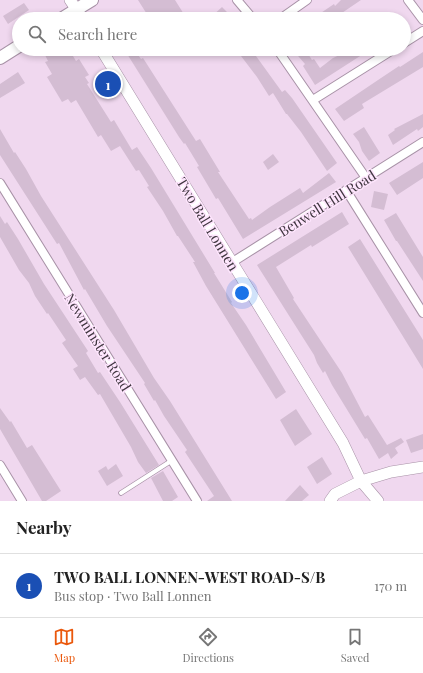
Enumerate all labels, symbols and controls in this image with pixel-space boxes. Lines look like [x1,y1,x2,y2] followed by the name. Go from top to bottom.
[12,12,411,56] search box
[26,23,48,45] icon: search
[58,24,137,44] text: Search here
[95,69,121,99] pin: 1
[275,165,379,241] street label: Benwell Hill Road
[173,174,244,275] street label: Two Ball Lonnen
[232,283,252,303] your location
[60,290,136,394] street label: Newminster Road
[16,516,71,538] text: Nearby
[54,567,325,587] text: TWO BALL LONNEN-WEST ROAD-S/B
[27,577,31,594] text: 1
[374,577,407,594] text: 170 m
[54,587,212,604] text: Bus stop · Two Ball Lonnen
[53,626,75,665] tab: Map
[182,626,234,665] tab: Directions
[341,626,369,665] tab: Saved

